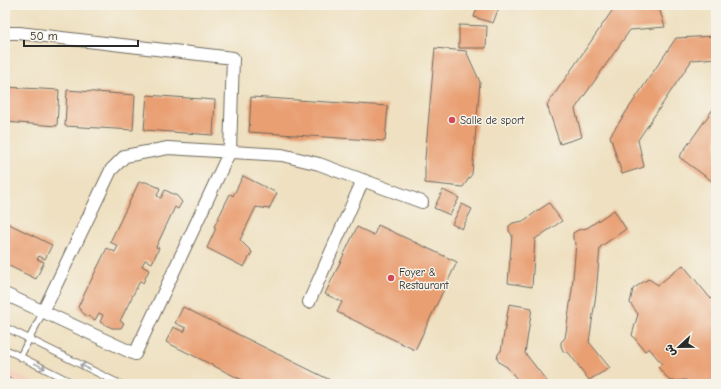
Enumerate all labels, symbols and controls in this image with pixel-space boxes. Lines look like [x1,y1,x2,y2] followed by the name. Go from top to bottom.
[24,22,138,48] scale bar
[30,29,58,43] text: 50 m
[460,114,525,127] place label: Salle de sport
[447,115,457,125] marker: Salle de sport
[399,266,450,292] place label: Foyer & Restaurant
[386,273,396,283] marker: Foyer & Restaurant
[659,327,699,367] north arrow
[662,343,678,359] text: ش
[34,363,46,370] one-way arrow
[79,363,91,370] one-way arrow

